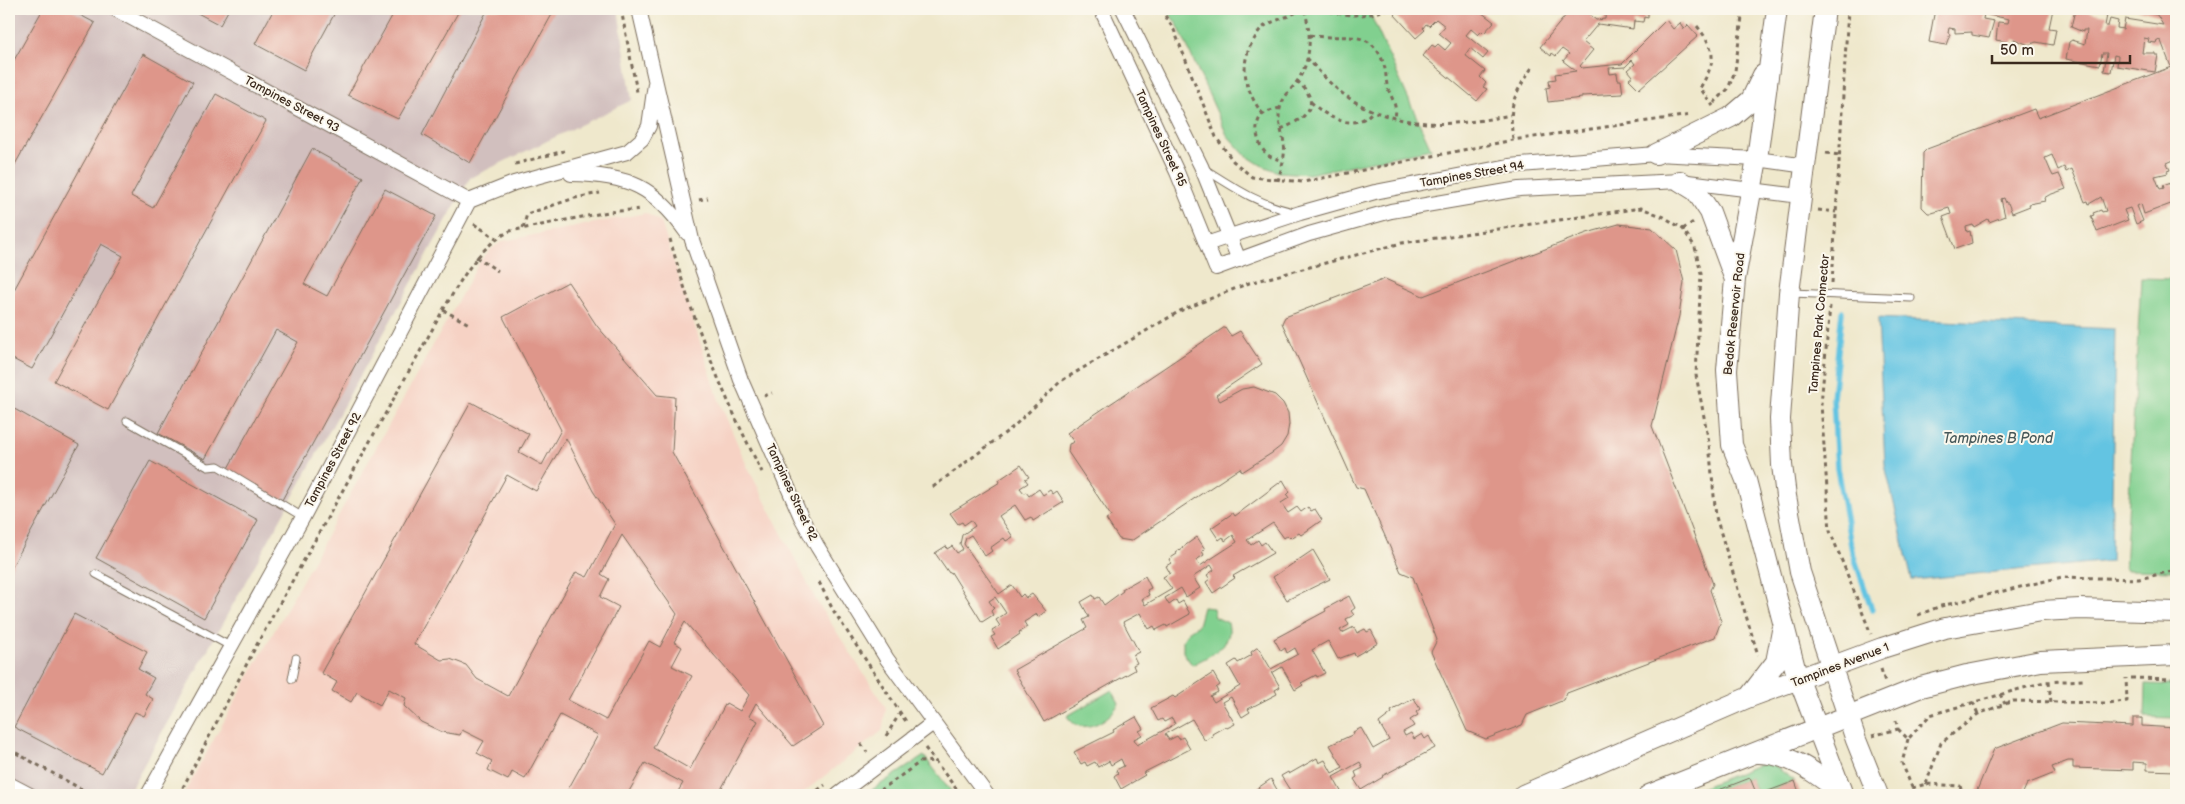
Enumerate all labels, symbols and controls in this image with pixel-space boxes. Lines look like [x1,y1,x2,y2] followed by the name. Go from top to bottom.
[1992,32,2130,64] scale bar
[2000,41,2034,60] text: 50 m
[242,73,342,136] street label: Tampines Street 93
[1132,87,1190,189] street label: Tampines Street 95
[1419,158,1526,191] street label: Tampines Street 94
[1721,252,1748,376] street label: Bedok Reservoir Road
[1806,253,1833,394] street label: Tampines Park Connector
[302,410,365,510] street label: Tampines Street 92
[1943,430,2054,447] water label: Tampines B Pond
[762,441,821,543] street label: Tampines Street 92
[1789,640,1891,691] street label: Tampines Avenue 1

